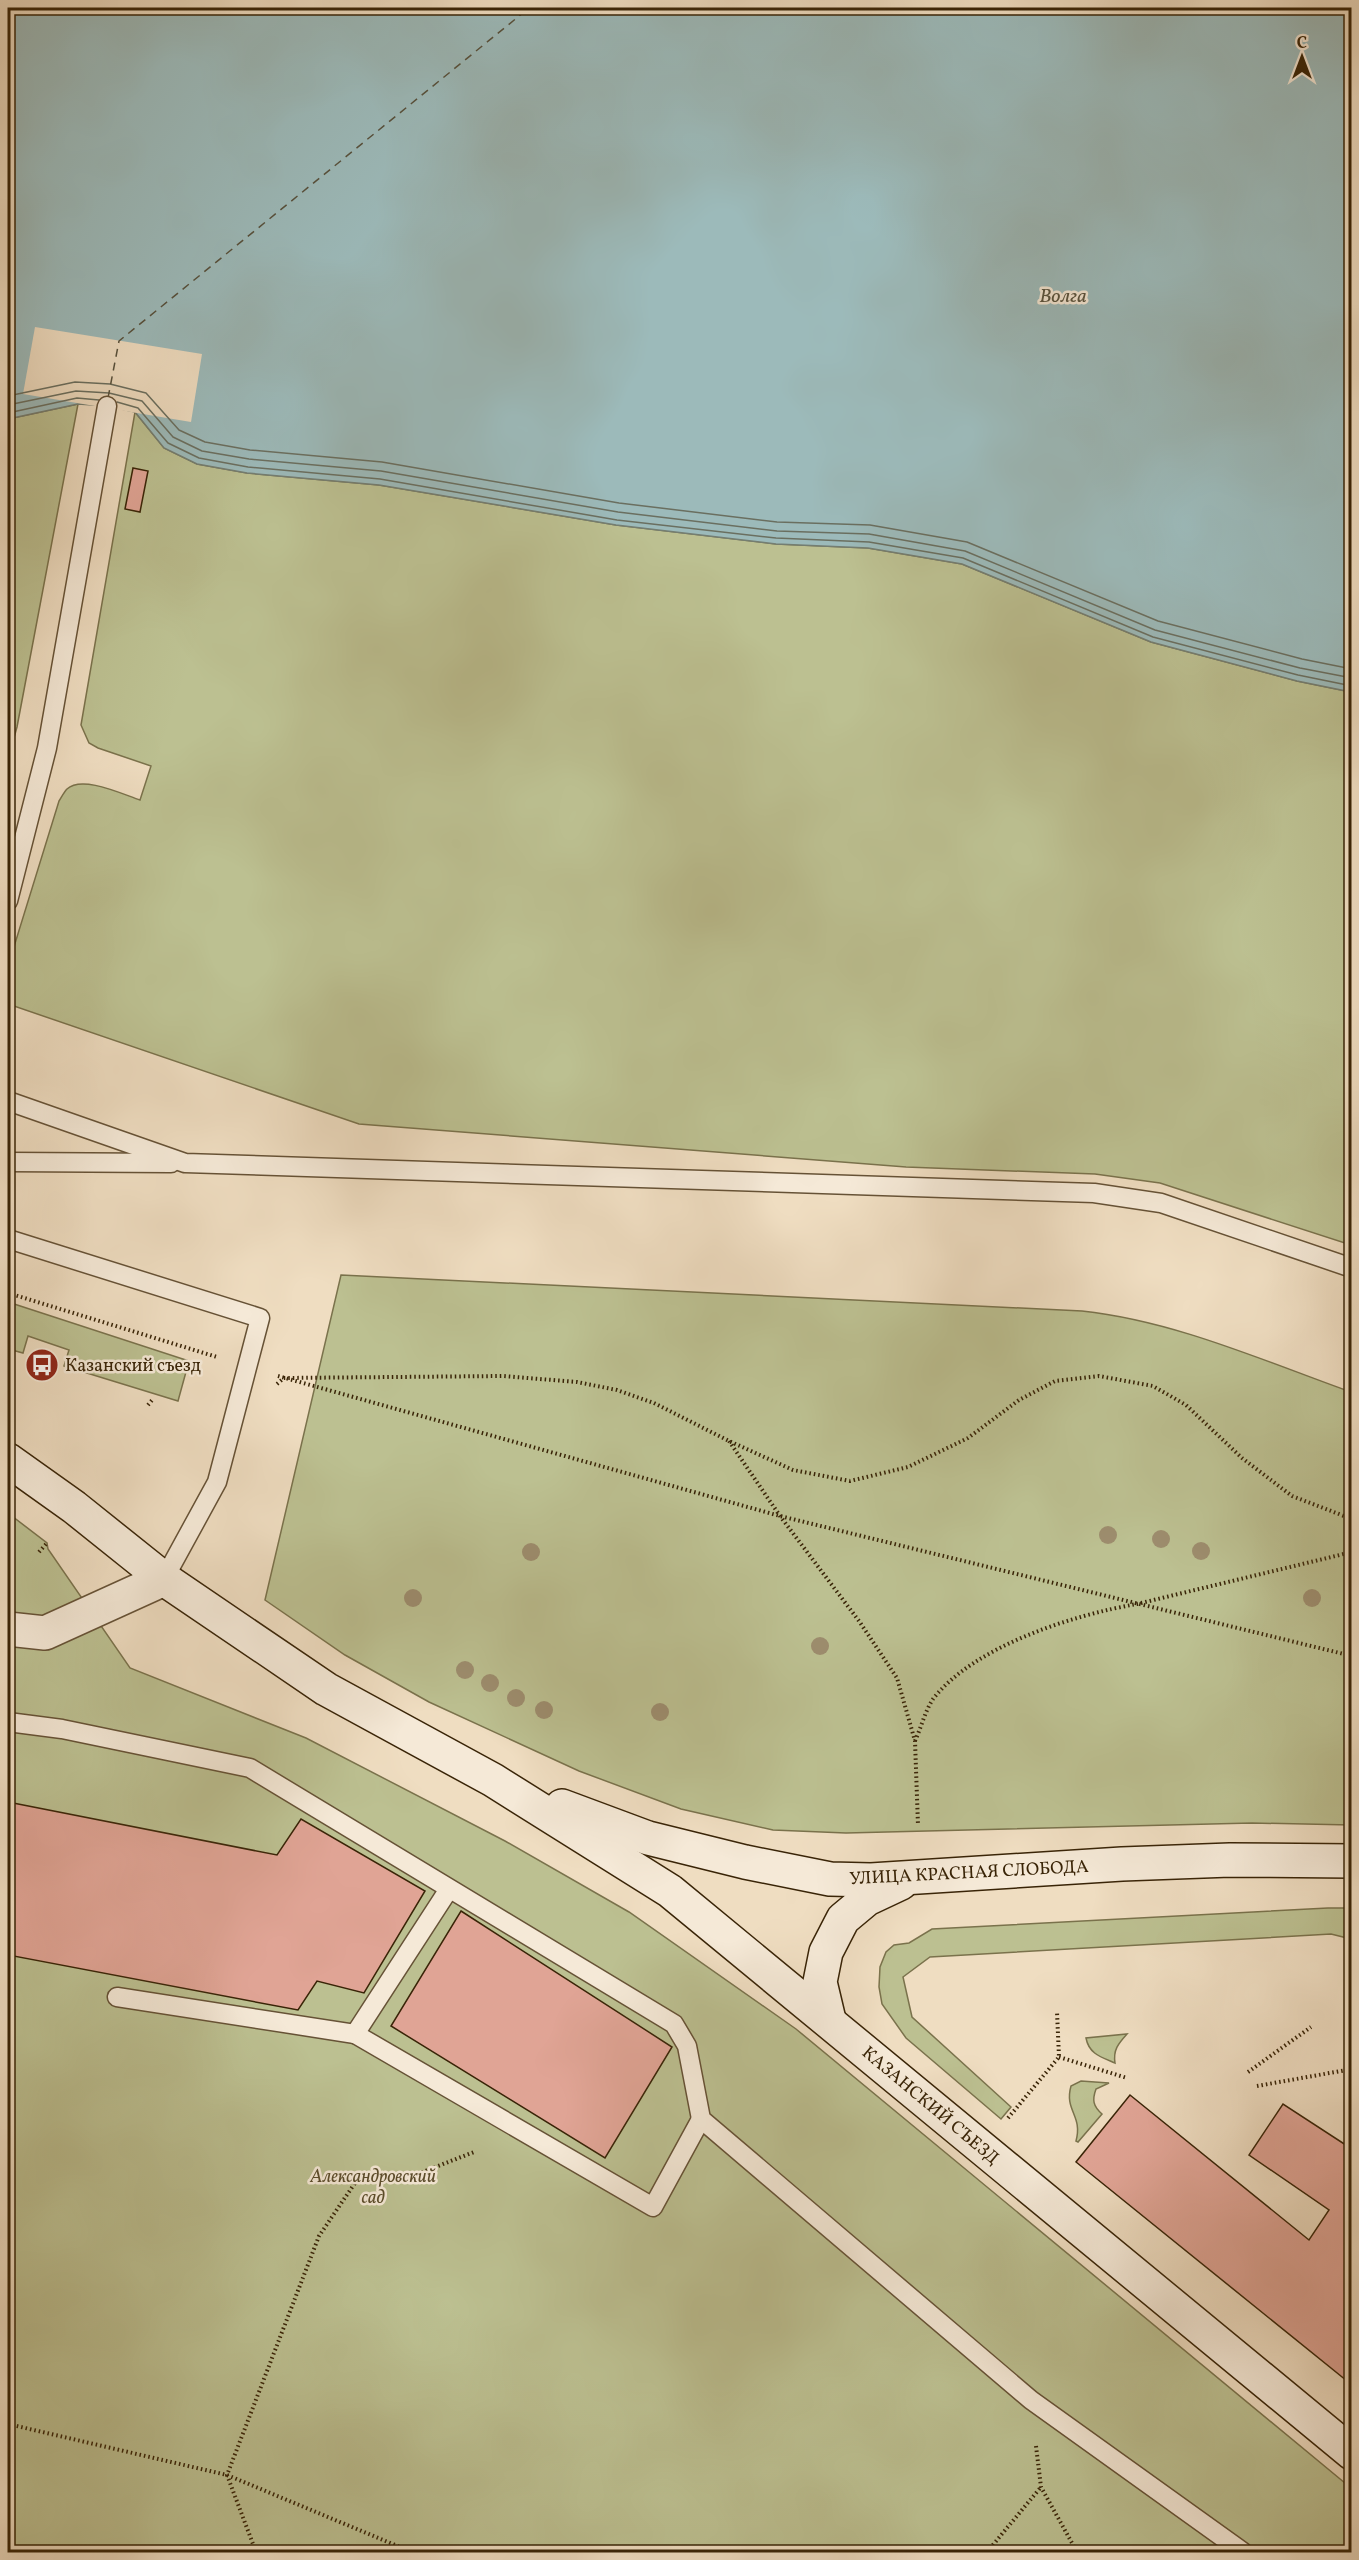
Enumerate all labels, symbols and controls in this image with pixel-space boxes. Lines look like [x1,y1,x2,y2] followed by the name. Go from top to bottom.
[1272,27,1332,87] north arrow
[1297,33,1307,55] text: С
[1039,283,1087,311] water label: Волга
[24,1347,60,1383] bus stop icon: Казанский съезд
[65,1354,201,1379] place label: Казанский съезд
[849,1855,1090,1892] street label: УЛИЦА КРАСНАЯ СЛОБОДА
[856,2041,1004,2171] street label: КАЗАНСКИЙ СЪЕЗД
[309,2165,436,2211] park label: Александровский сад

